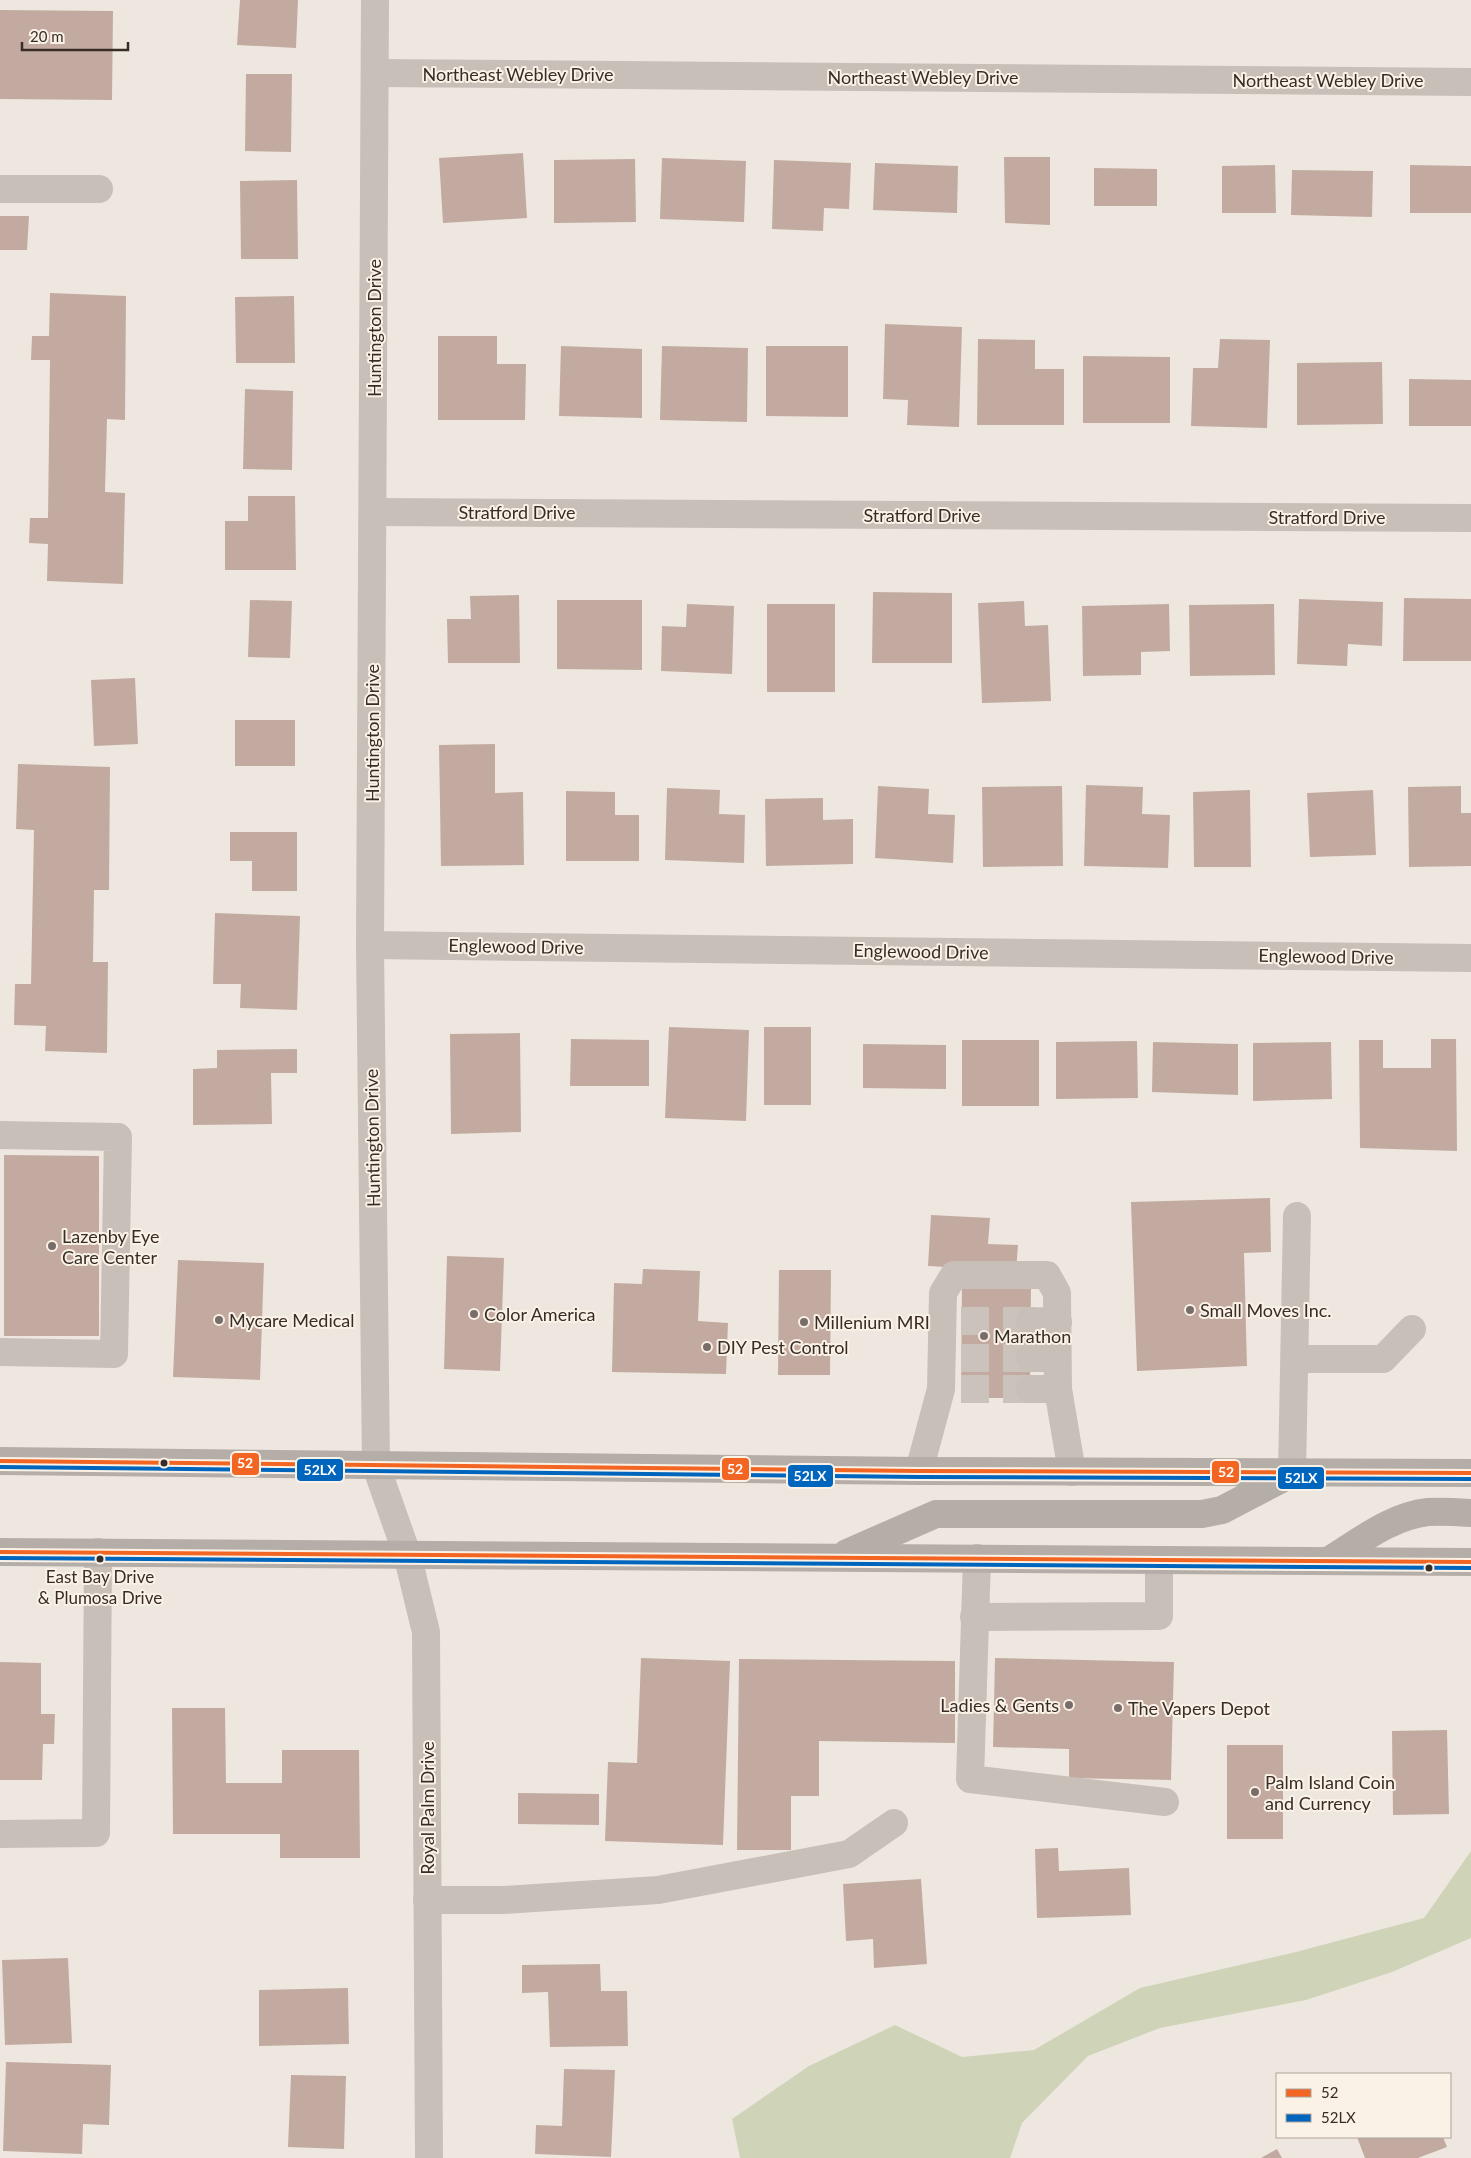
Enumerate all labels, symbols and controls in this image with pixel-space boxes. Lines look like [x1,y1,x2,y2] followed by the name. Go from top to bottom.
[22,20,129,52] scale bar
[30,27,64,45] text: 20 m
[423,63,613,85] street label: Northeast Webley Drive
[828,66,1018,88] street label: Northeast Webley Drive
[1233,69,1423,91] street label: Northeast Webley Drive
[363,259,385,397] street label: Huntington Drive
[458,501,576,523] street label: Stratford Drive
[863,504,981,526] street label: Stratford Drive
[1268,506,1386,528] street label: Stratford Drive
[361,664,383,802] street label: Huntington Drive
[448,934,584,958] street label: Englewood Drive
[853,939,989,963] street label: Englewood Drive
[1258,944,1394,968] street label: Englewood Drive
[360,1069,384,1207] street label: Huntington Drive
[62,1225,160,1268] place label: Lazenby Eye Care Center
[46,1240,58,1252] marker: Lazenby Eye Care Center
[1200,1299,1332,1321] place label: Small Moves Inc.
[484,1303,596,1325] place label: Color America
[1184,1304,1196,1316] marker: Small Moves Inc.
[468,1308,480,1320] marker: Color America
[229,1309,355,1331] place label: Mycare Medical
[814,1311,930,1333] place label: Millenium MRI
[213,1314,225,1326] marker: Mycare Medical
[798,1316,810,1328] marker: Millenium MRI
[994,1325,1071,1347] place label: Marathon
[978,1330,990,1342] marker: Marathon
[717,1336,849,1358] place label: DIY Pest Control
[701,1341,713,1353] marker: DIY Pest Control
[231,1452,260,1476] line badge: 52
[237,1454,253,1471] text: 52
[721,1457,750,1481] line badge: 52
[159,1458,169,1468] unlabelled marker
[296,1458,344,1482] line badge: 52LX
[727,1460,743,1477] text: 52
[1211,1460,1240,1484] line badge: 52
[304,1461,337,1478] text: 52LX
[1218,1463,1234,1480] text: 52
[787,1464,834,1488] line badge: 52LX
[1277,1466,1325,1490] line badge: 52LX
[794,1467,827,1484] text: 52LX
[1285,1469,1318,1486] text: 52LX
[95,1554,105,1564] marker: East Bay Drive & Plumosa Drive
[1424,1563,1434,1573] unlabelled marker
[38,1566,162,1608] place label: East Bay Drive & Plumosa Drive
[940,1694,1059,1716] place label: Ladies & Gents
[1128,1697,1270,1719] place label: The Vapers Depot
[1063,1699,1075,1711] marker: Ladies & Gents
[1112,1702,1124,1714] marker: The Vapers Depot
[416,1741,438,1875] street label: Royal Palm Drive
[1265,1771,1395,1814] place label: Palm Island Coin and Currency
[1249,1786,1261,1798] marker: Palm Island Coin and Currency
[1276,2073,1451,2138] legend
[1321,2083,1338,2101] text: 52
[1321,2108,1356,2126] text: 52LX

